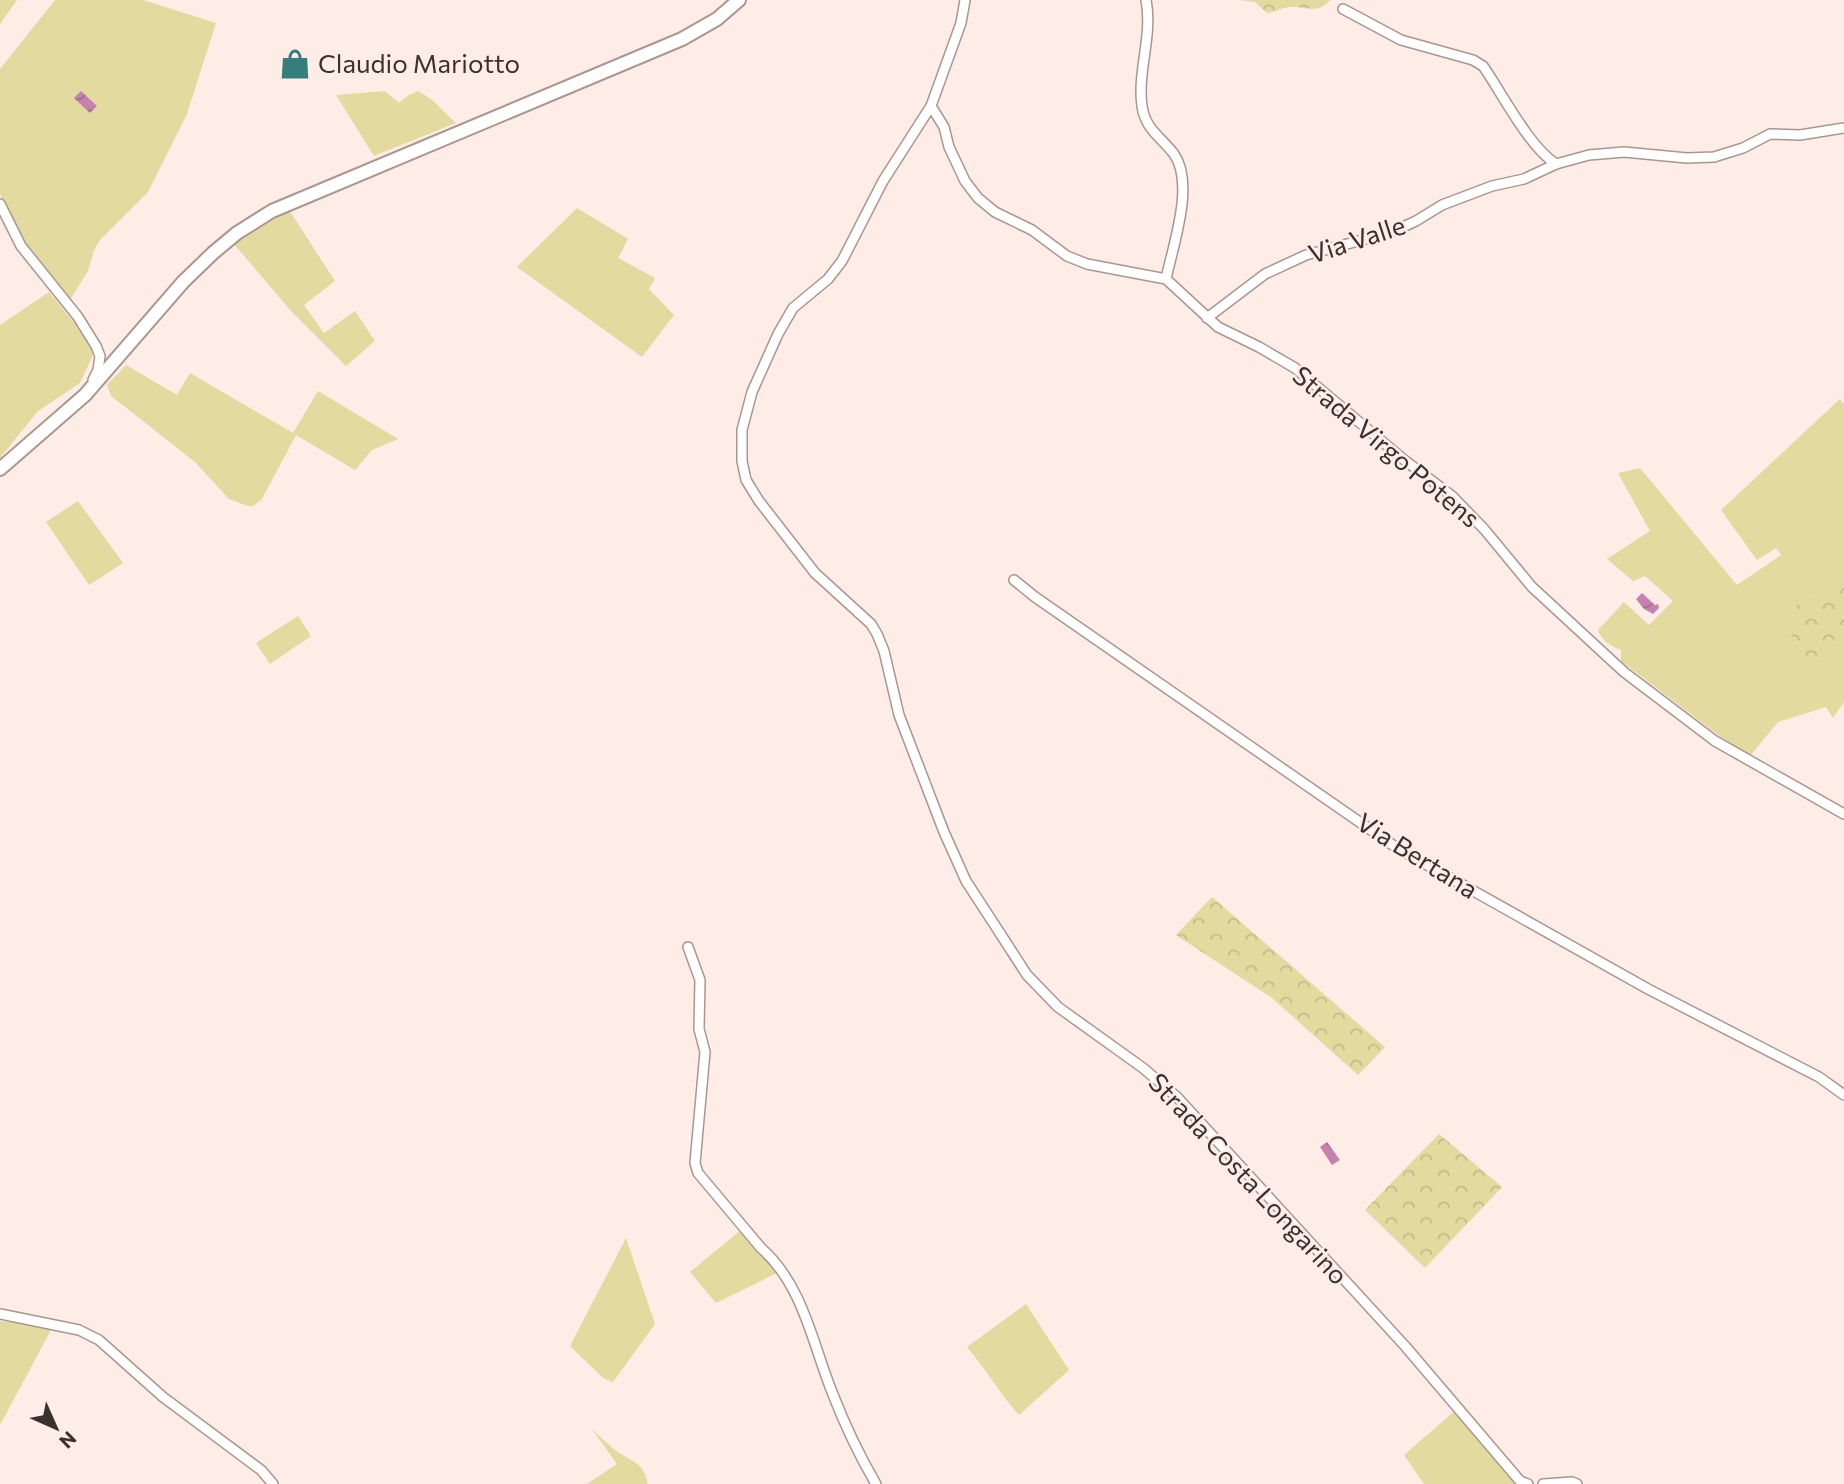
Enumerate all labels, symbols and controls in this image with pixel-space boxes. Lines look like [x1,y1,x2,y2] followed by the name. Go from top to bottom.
[278,47,312,81] shop icon: Claudio Mariotto
[318,47,520,78] place label: Claudio Mariotto
[1304,208,1409,269] street label: Via Valle
[1287,359,1487,533] street label: Strada Virgo Potens
[1352,805,1484,904] street label: Via Bertana
[1143,1066,1355,1290] street label: Strada Costa Longarino
[21,1393,91,1463] north arrow
[55,1427,82,1454] text: N

